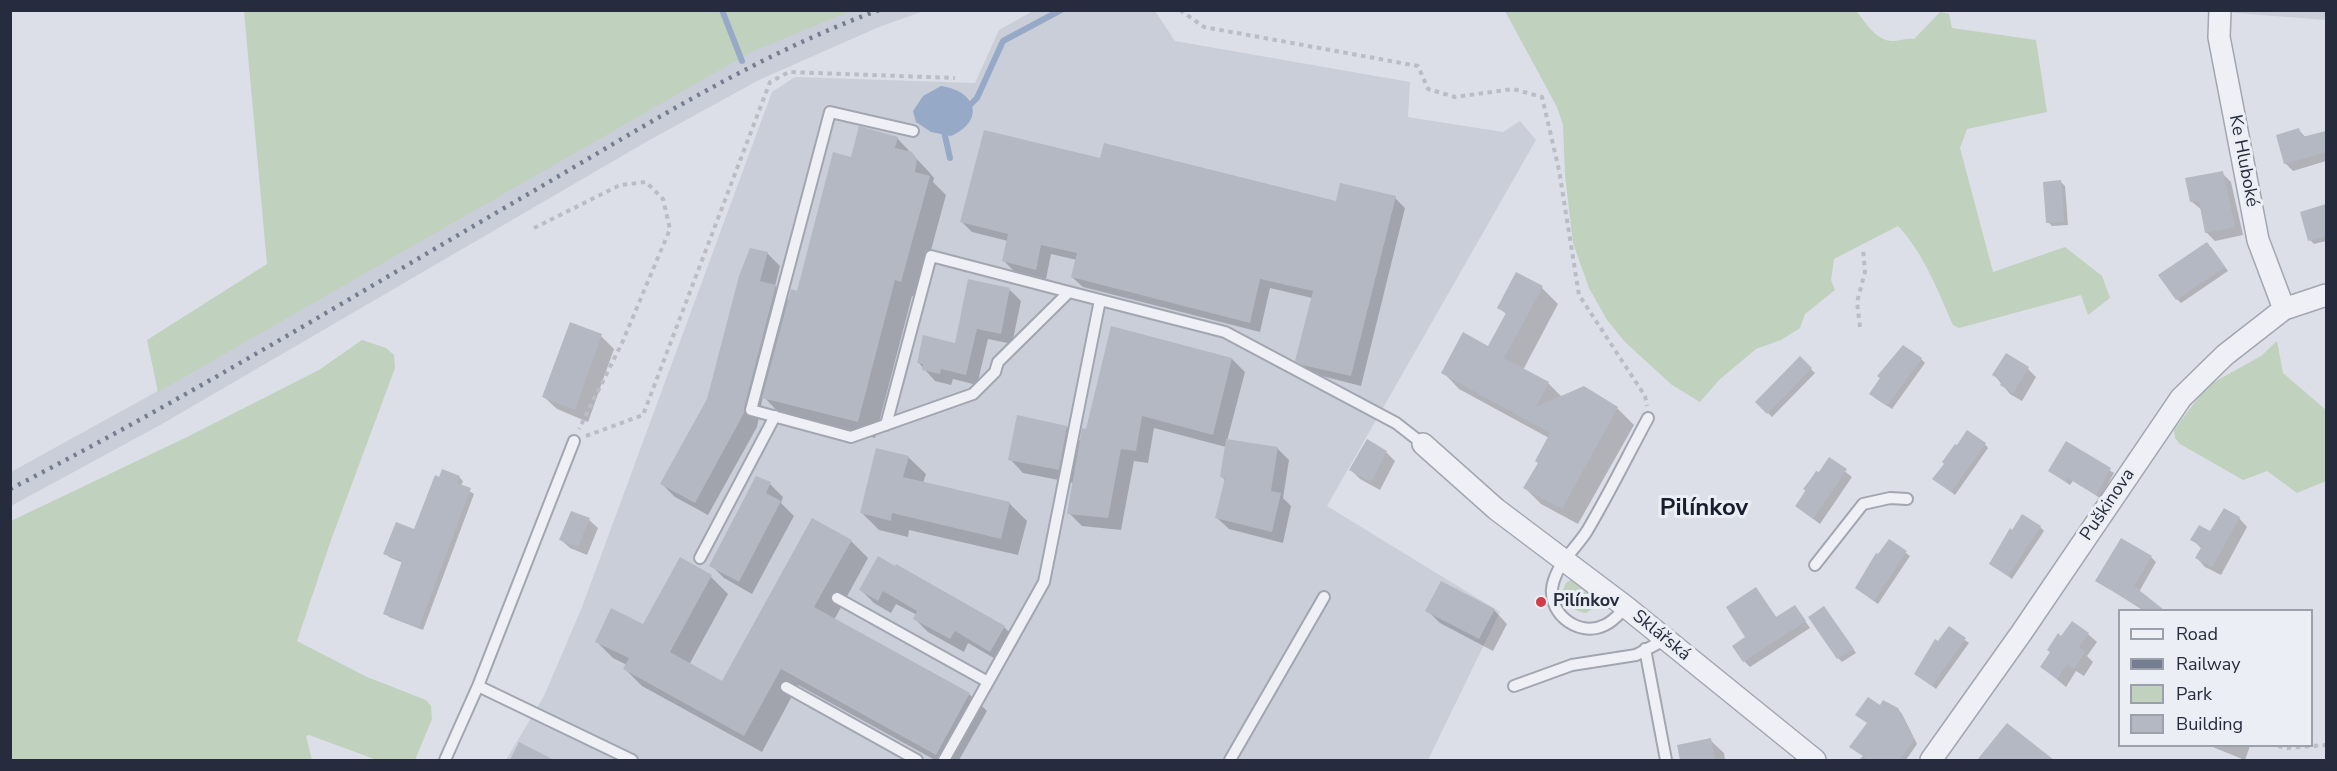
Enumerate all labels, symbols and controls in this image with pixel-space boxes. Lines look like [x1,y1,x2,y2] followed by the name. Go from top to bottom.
[2224,113,2262,209] street label: Ke Hluboké
[2076,465,2140,545] street label: Puškinova
[1660,495,1748,523] district label: Pilínkov
[1553,591,1619,613] place label: Pilínkov
[1534,595,1548,609] marker: Pilínkov
[1628,606,1694,666] street label: Sklářská
[2118,609,2313,747] legend
[2176,622,2218,646] text: Road
[2176,652,2241,676] text: Railway
[2176,682,2212,706] text: Park
[2176,712,2243,736] text: Building

